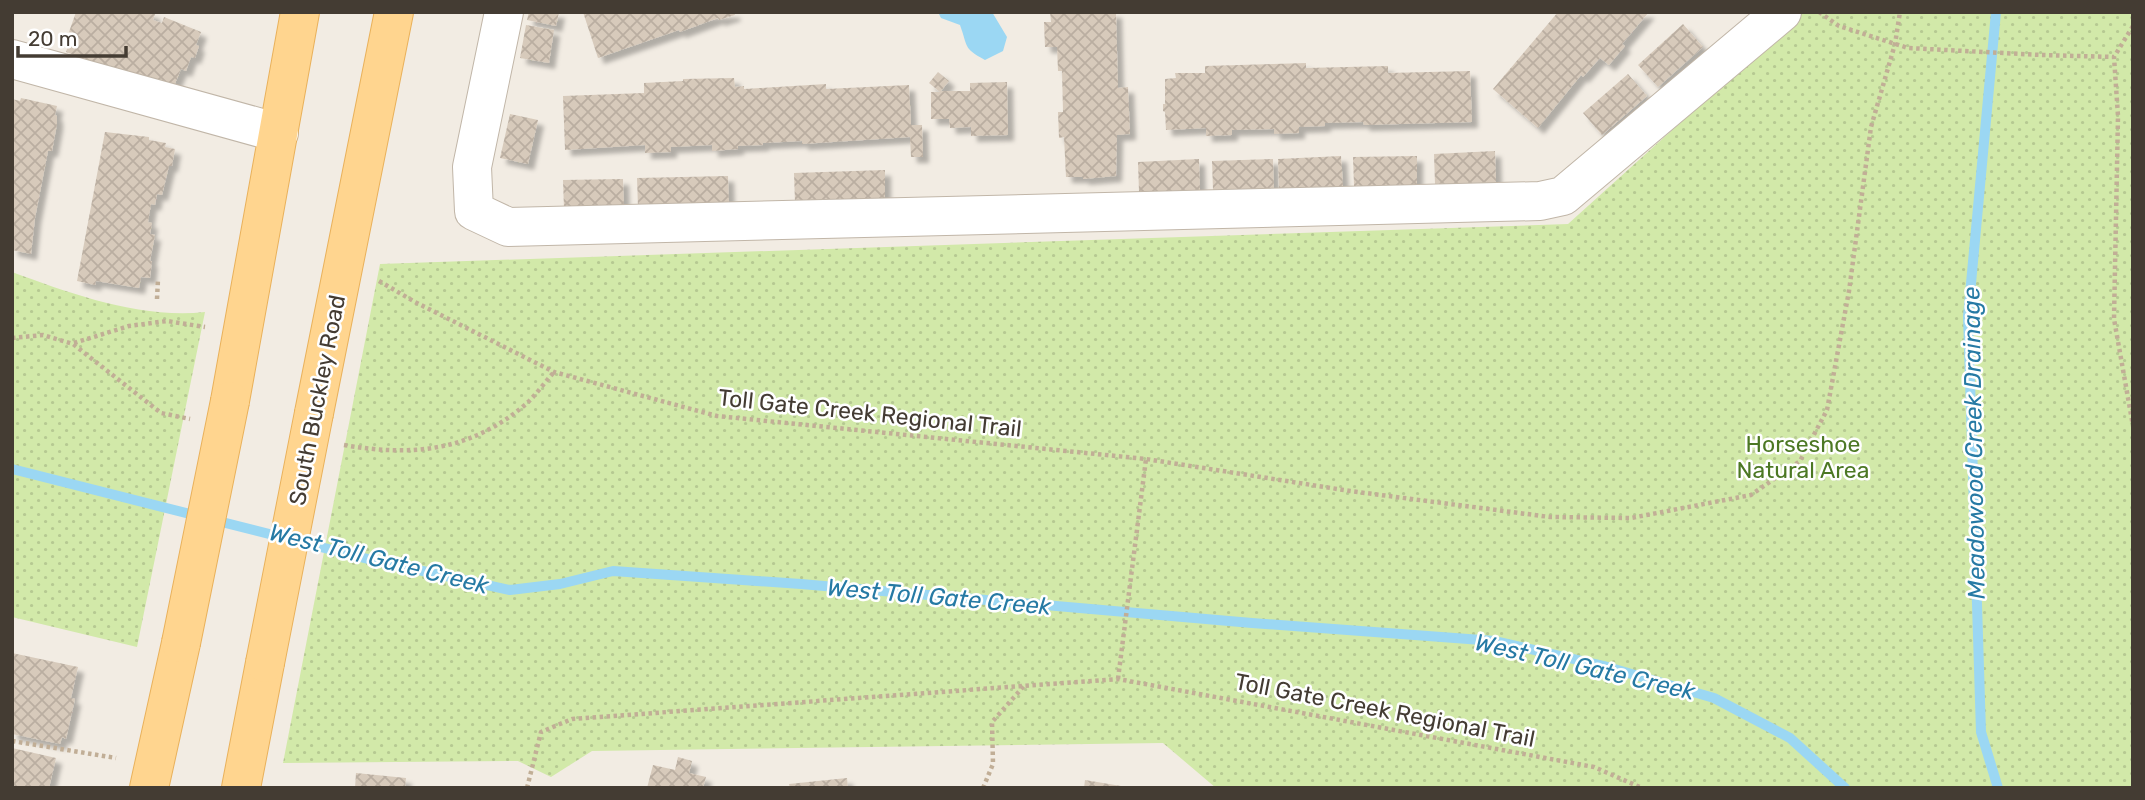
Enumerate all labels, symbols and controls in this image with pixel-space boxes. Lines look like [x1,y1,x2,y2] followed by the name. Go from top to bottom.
[18,14,126,58] scale bar
[28,26,77,51] text: 20 m
[1957,286,1991,600] water label: Meadowood Creek Drainage
[283,292,351,508] street label: South Buckley Road
[717,383,1023,443] street label: Toll Gate Creek Regional Trail
[1737,430,1869,484] park label: Horseshoe Natural Area
[266,518,492,600] water label: West Toll Gate Creek
[826,573,1053,621] water label: West Toll Gate Creek
[1472,628,1698,706] water label: West Toll Gate Creek
[1233,667,1537,753] street label: Toll Gate Creek Regional Trail

